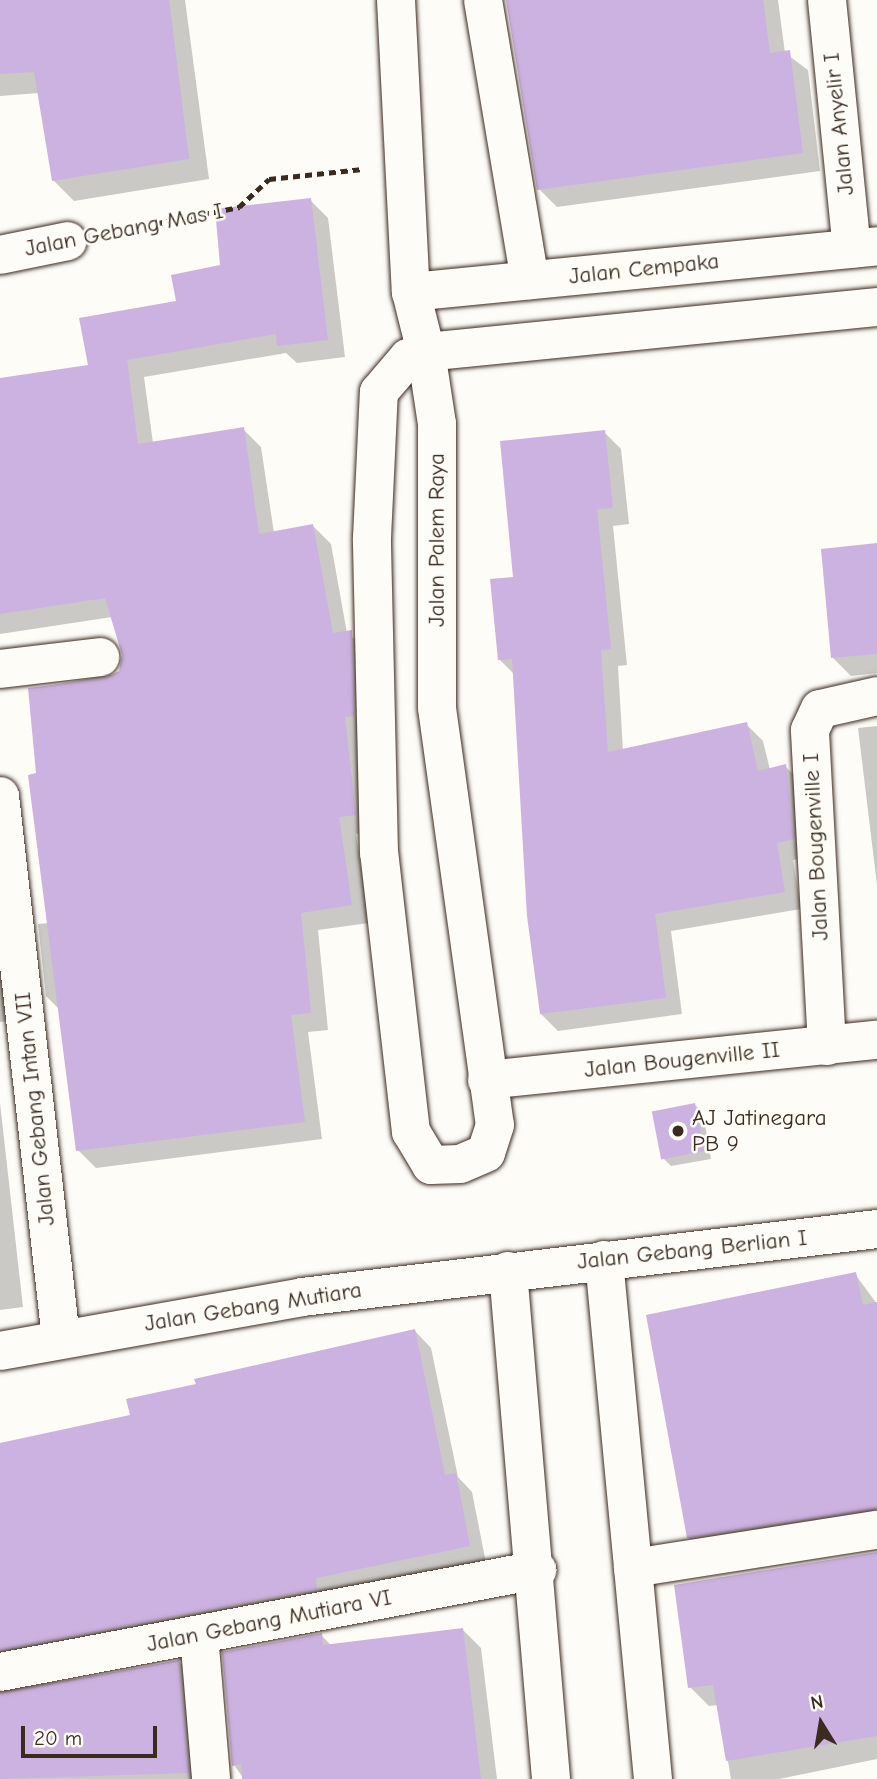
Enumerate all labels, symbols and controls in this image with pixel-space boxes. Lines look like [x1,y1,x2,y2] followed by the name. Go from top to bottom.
[818,51,860,197] street label: Jalan Anyelir I
[22,197,226,263] street label: Jalan Gebang Mas I
[567,247,721,291] street label: Jalan Cempaka
[423,453,451,627] street label: Jalan Palem Raya
[797,753,835,941] street label: Jalan Bougenville I
[9,991,61,1227] street label: Jalan Gebang Intan VII
[583,1036,781,1084] street label: Jalan Bougenville II
[692,1104,827,1158] place label: AJ Jatinegara PB 9
[670,1123,686,1139] marker: AJ Jatinegara PB 9
[576,1224,808,1276] street label: Jalan Gebang Berlian I
[142,1276,364,1338] street label: Jalan Gebang Mutiara
[144,1584,394,1658] street label: Jalan Gebang Mutiara VI
[786,1688,856,1758] north arrow
[809,1690,825,1714] text: N
[24,1712,161,1756] scale bar
[34,1726,82,1750] text: 20 m

